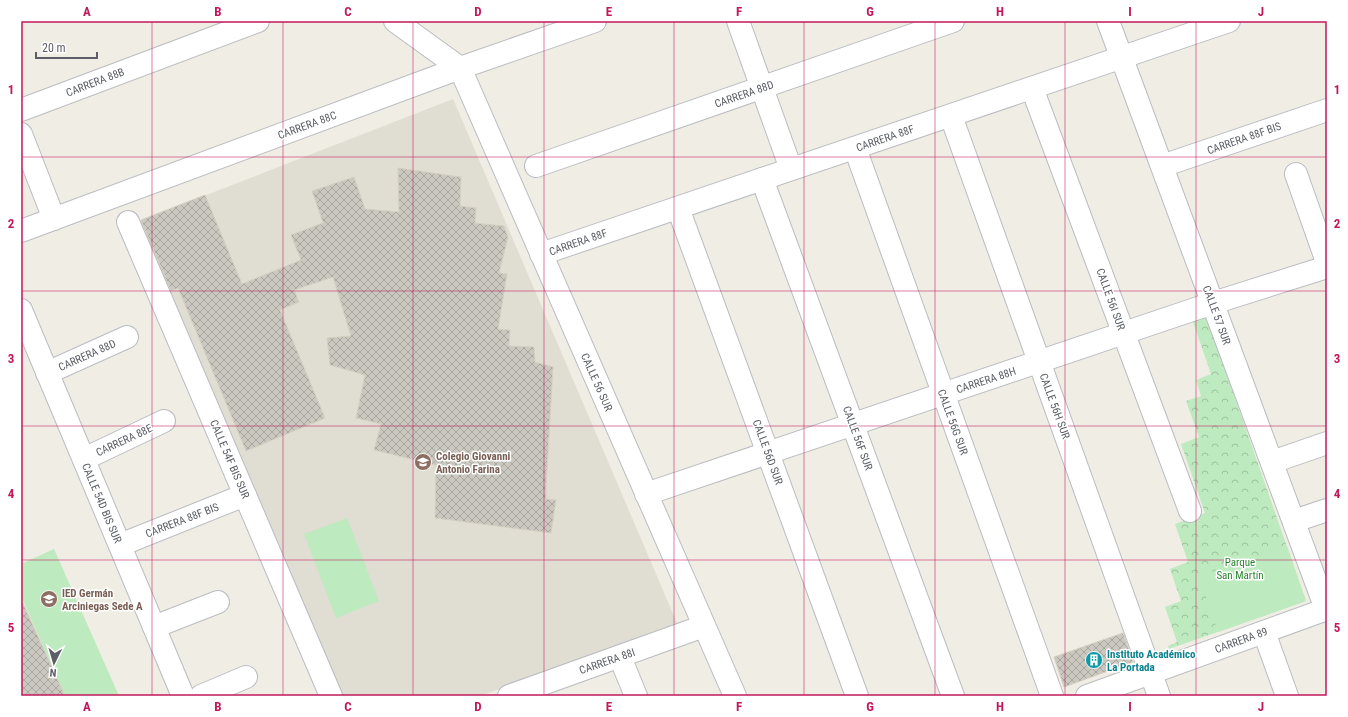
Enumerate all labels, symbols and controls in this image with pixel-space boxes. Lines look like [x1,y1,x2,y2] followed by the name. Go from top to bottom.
[83,4,91,19] text: A
[214,4,222,19] text: B
[344,4,352,19] text: C
[474,4,482,19] text: D
[606,4,613,19] text: E
[736,4,742,19] text: F
[866,4,874,19] text: G
[996,4,1004,19] text: H
[1128,4,1132,19] text: I
[1258,4,1264,19] text: J
[36,34,97,60] scale bar
[42,41,66,55] text: 20 m
[64,65,126,100] street label: CARRERA 88B
[713,78,775,111] street label: CARRERA 88D
[8,82,14,97] text: 1
[1334,82,1340,97] text: 1
[276,109,338,142] street label: CARRERA 88C
[1205,120,1283,157] street label: CARRERA 88F BIS
[854,122,916,154] street label: CARRERA 88F
[8,216,15,231] text: 2
[1334,216,1341,231] text: 2
[547,226,609,258] street label: CARRERA 88F
[1093,266,1128,332] street label: CALLE 56I SUR
[1200,284,1233,347] street label: CALLE 57 SUR
[56,337,118,374] street label: CARRERA 88D
[8,351,14,366] text: 3
[578,351,615,413] street label: CALLE 56 SUR
[1334,351,1340,366] text: 3
[955,365,1018,396] street label: CARRERA 88H
[1037,372,1072,441] street label: CALLE 56H SUR
[935,388,970,457] street label: CALLE 56G SUR
[840,404,875,472] street label: CALLE 56F SUR
[207,418,252,501] street label: CALLE 54F BIS SUR
[750,418,785,487] street label: CALLE 56D SUR
[94,422,155,459] street label: CARRERA 88E
[436,450,511,476] place label: Colegio Giovanni Antonio Farina
[413,452,433,472] school or university icon: Colegio Giovanni Antonio Farina
[79,461,124,545] street label: CALLE 54D BIS SUR
[8,486,15,501] text: 4
[1334,486,1341,501] text: 4
[144,500,221,540] street label: CARRERA 88F BIS
[1216,556,1264,582] park label: Parque San Martín
[62,587,143,613] place label: IED Germán Arciniegas Sede A
[39,589,59,609] school or university icon: IED Germán Arciniegas Sede A
[8,620,15,635] text: 5
[1334,620,1341,635] text: 5
[1213,625,1269,656] street label: CARRERA 89
[34,643,74,683] north arrow
[578,646,637,677] street label: CARRERA 88I
[1107,648,1196,674] place label: Instituto Académico La Portada
[1084,650,1104,670] building icon: Instituto Académico La Portada
[49,666,57,679] text: N
[83,699,91,714] text: A
[214,699,222,714] text: B
[344,699,352,714] text: C
[474,699,482,714] text: D
[606,699,613,714] text: E
[736,699,742,714] text: F
[866,699,874,714] text: G
[996,699,1004,714] text: H
[1128,699,1132,714] text: I
[1258,699,1264,714] text: J

